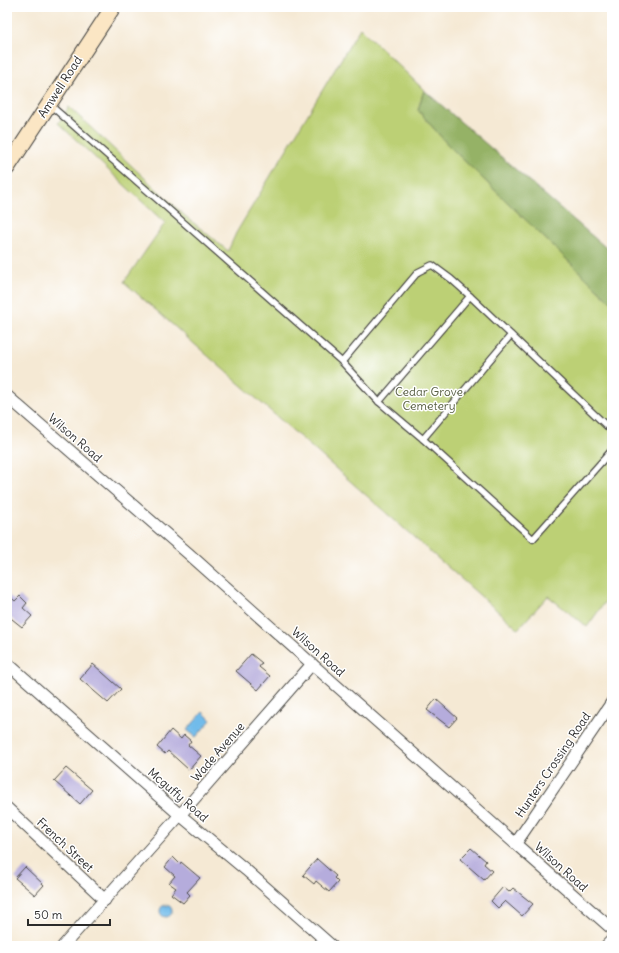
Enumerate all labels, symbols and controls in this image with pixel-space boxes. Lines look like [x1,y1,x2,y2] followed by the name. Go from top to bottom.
[34,53,85,120] street label: Amwell Road
[395,384,463,413] park label: Cedar Grove Cemetery
[45,410,105,465] street label: Wilson Road
[289,624,348,679] street label: Wilson Road
[512,709,593,820] street label: Hunters Crossing Road
[188,719,248,784] street label: Wade Avenue
[145,764,212,825] street label: Mcguffy Road
[34,815,97,875] street label: French Street
[532,839,591,894] street label: Wilson Road
[28,901,110,927] scale bar
[34,907,63,922] text: 50 m

